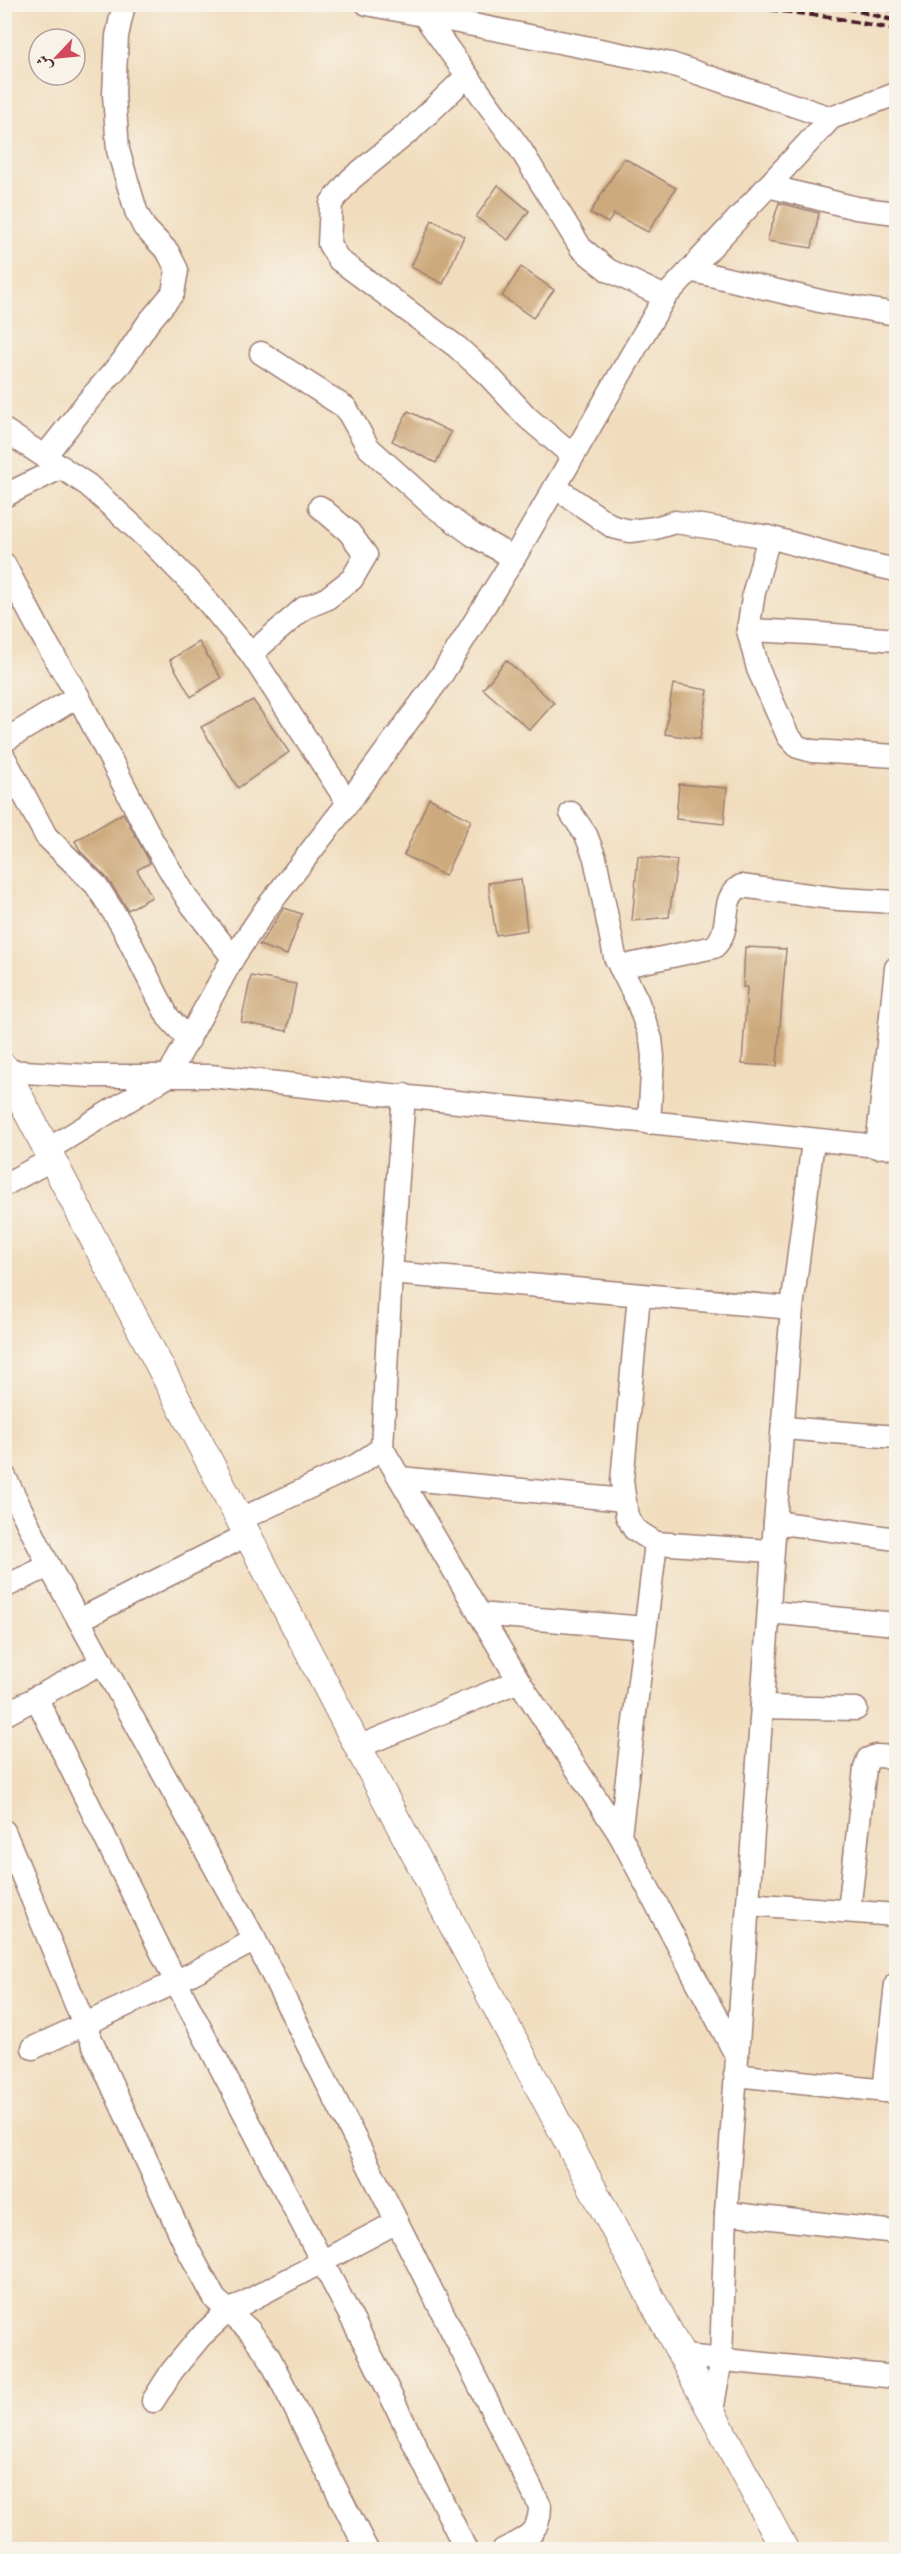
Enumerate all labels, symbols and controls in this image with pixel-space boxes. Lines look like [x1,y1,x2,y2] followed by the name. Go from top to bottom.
[27,27,87,87] north arrow
[29,51,58,76] text: ش

